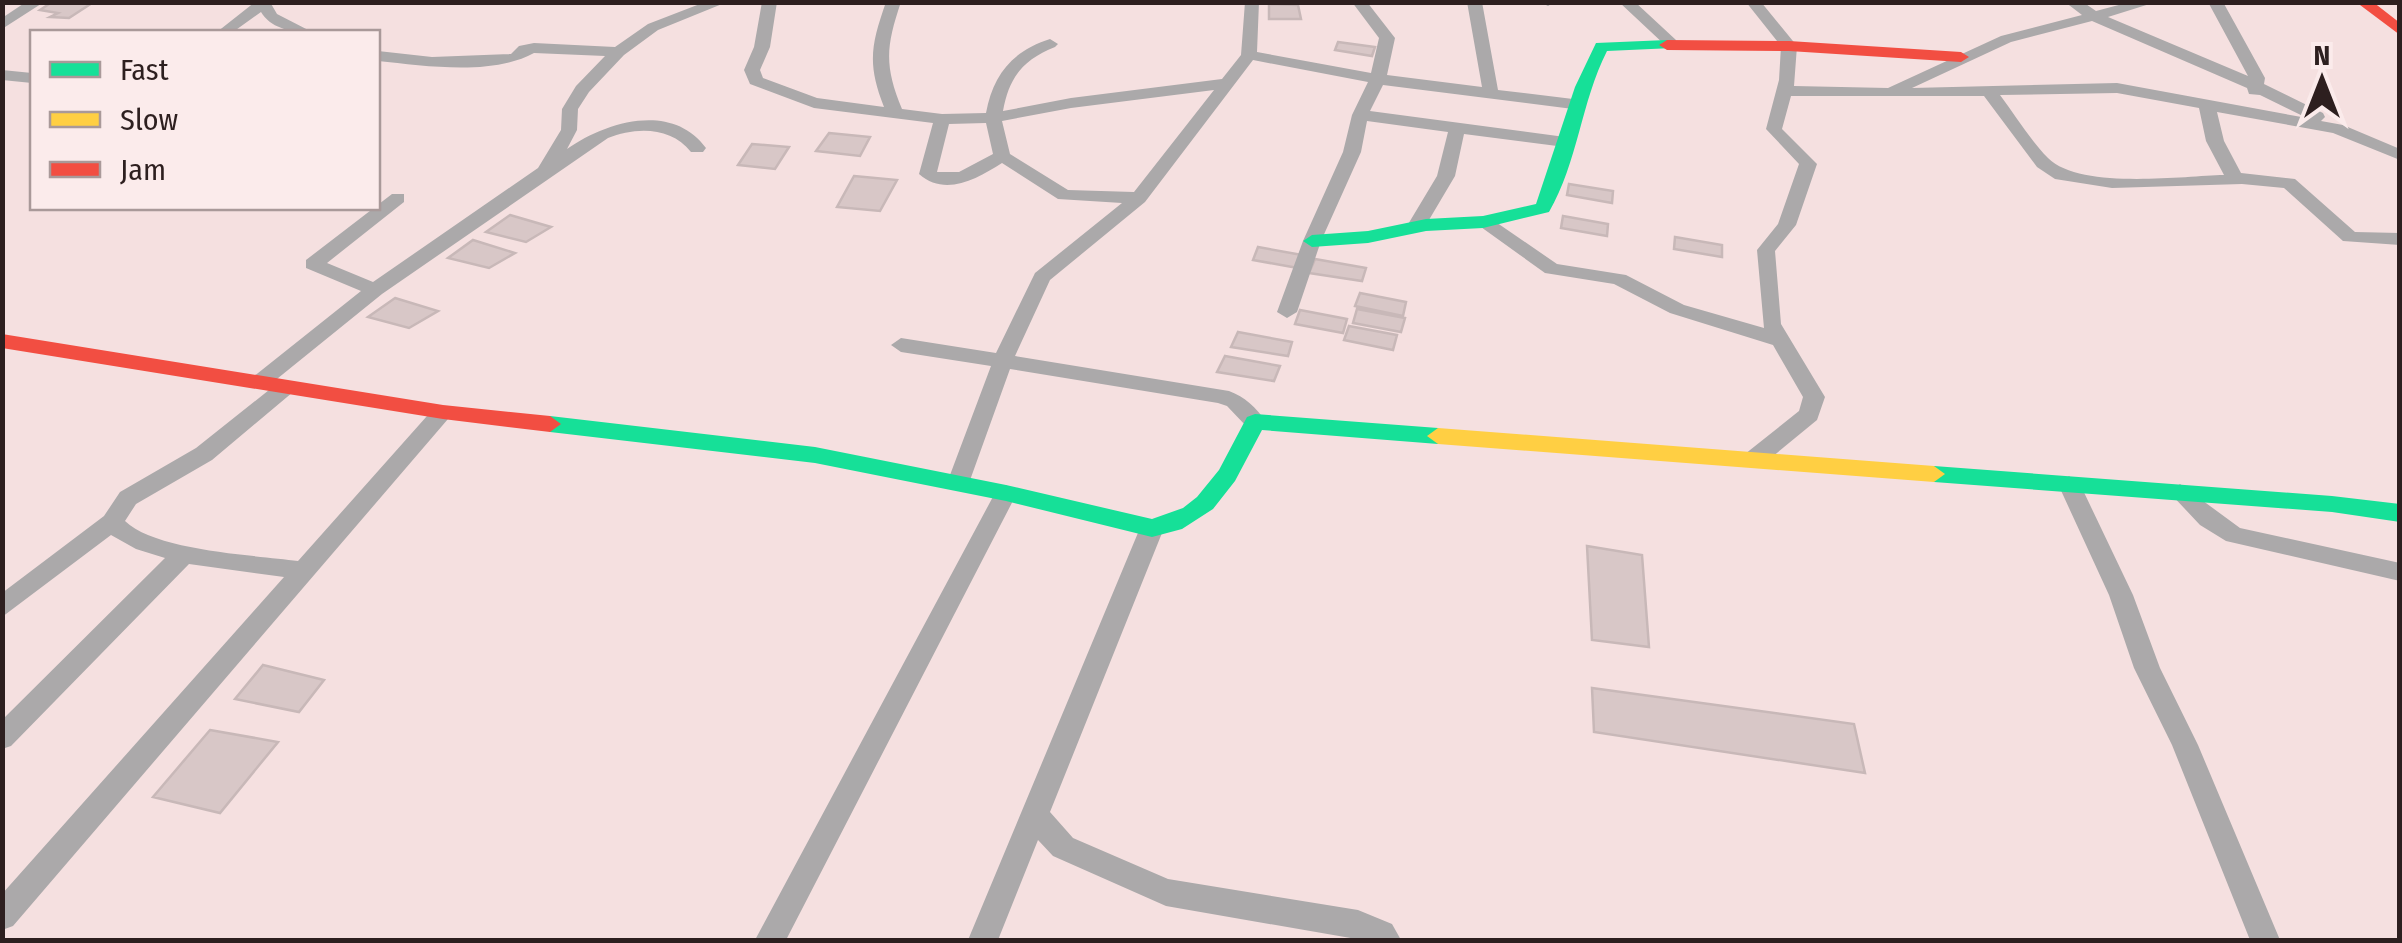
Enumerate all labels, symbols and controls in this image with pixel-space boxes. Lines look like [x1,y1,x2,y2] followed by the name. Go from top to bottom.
[30,30,380,210] legend
[2272,30,2372,130] north arrow
[2314,39,2330,72] text: N
[120,52,169,88] text: Fast
[120,102,178,138] text: Slow
[120,152,166,188] text: Jam

